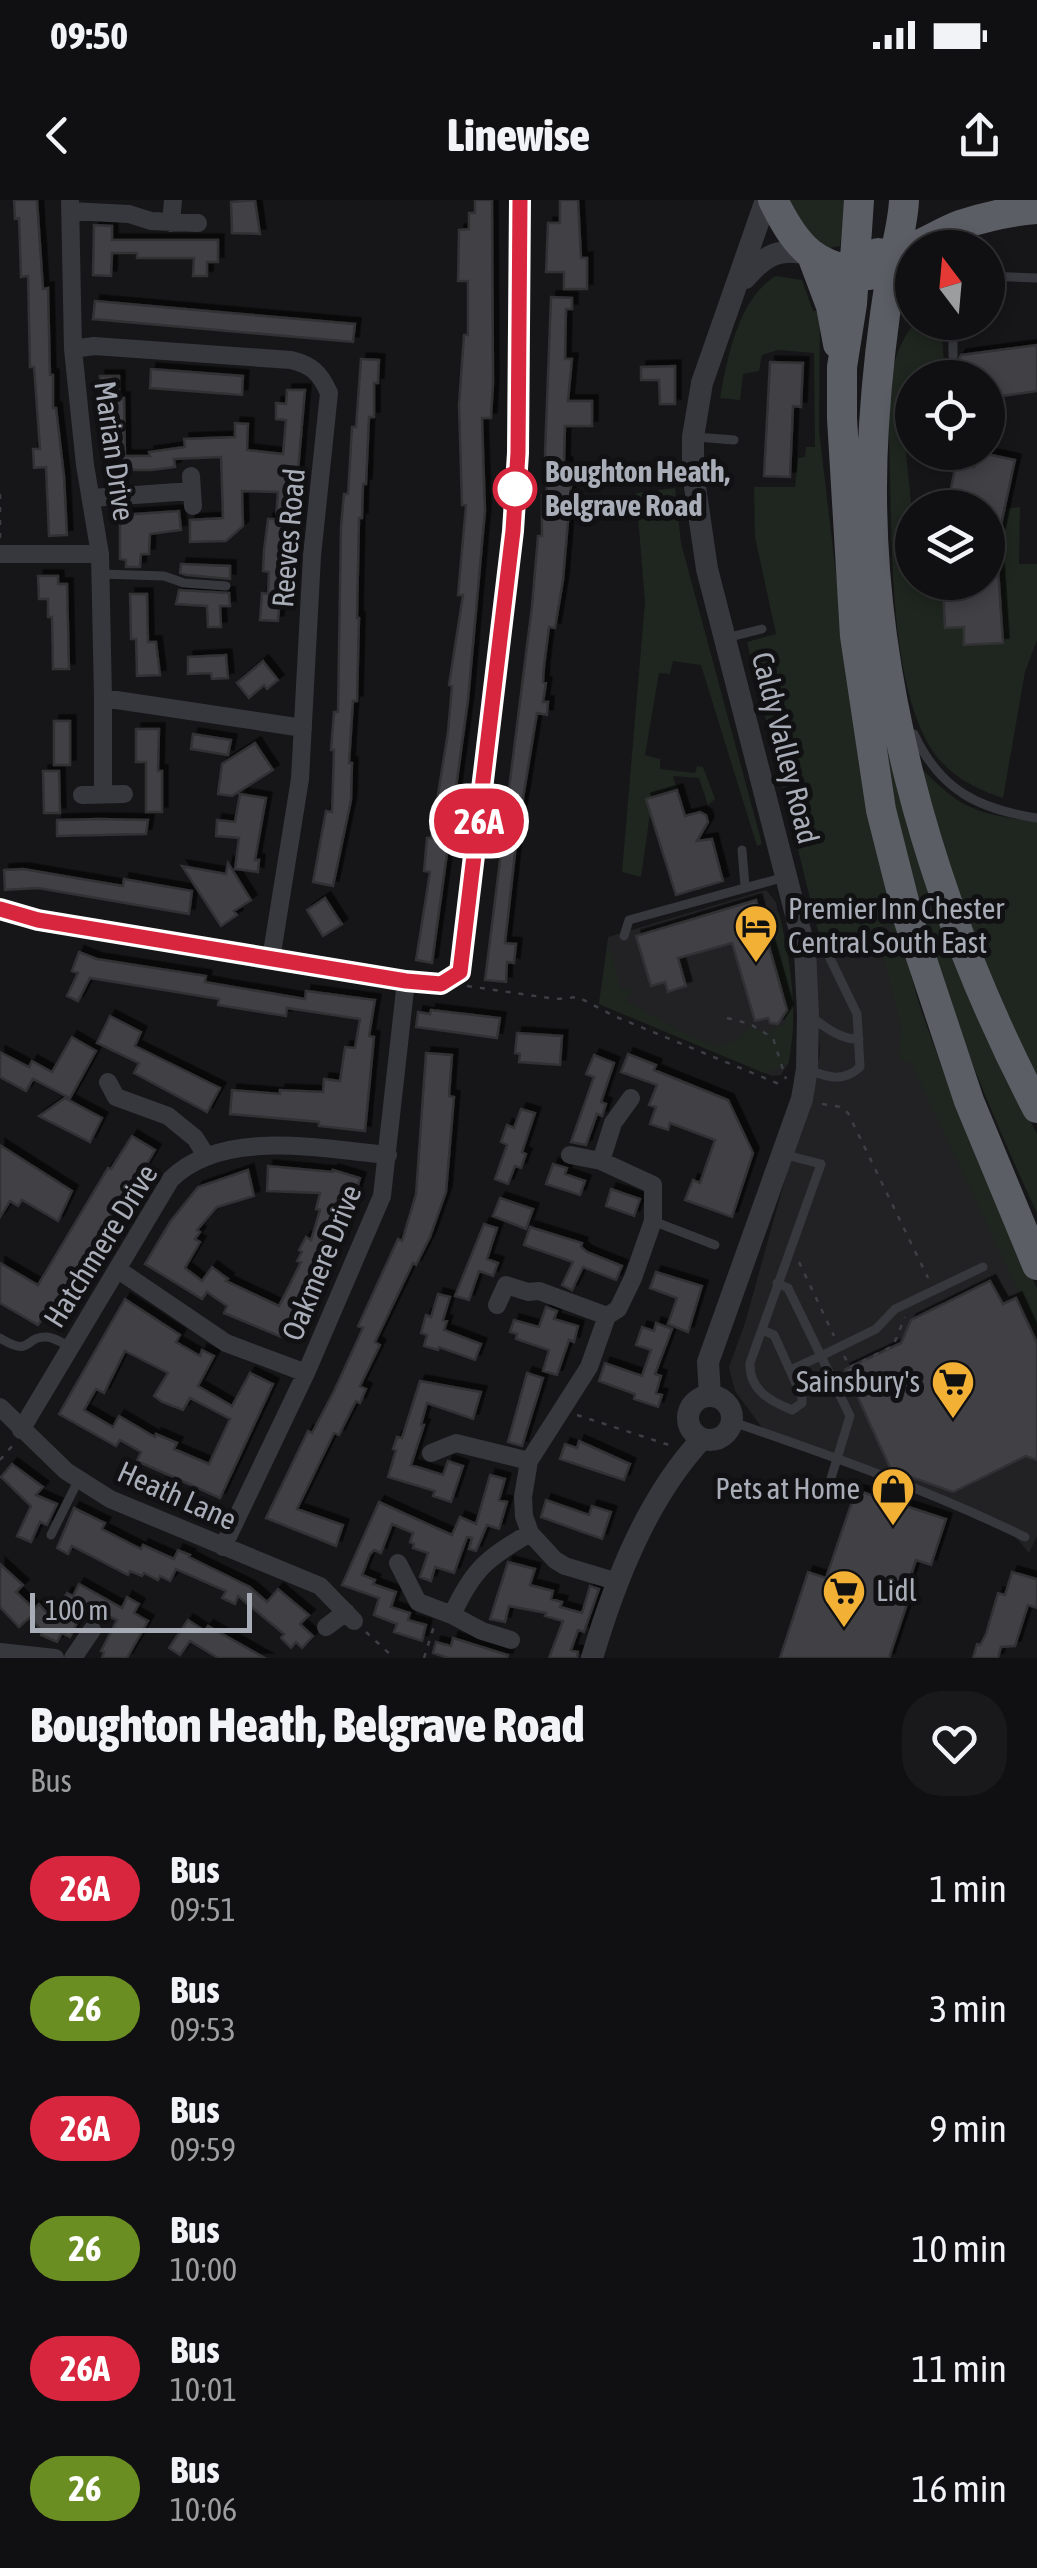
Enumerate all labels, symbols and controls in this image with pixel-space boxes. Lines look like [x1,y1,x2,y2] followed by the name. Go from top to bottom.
[50,14,128,57] text: 09:50
[30,108,85,163] icon: back
[952,108,1007,163] icon: share
[447,109,590,161] text: Linewise
[895,230,1005,340] north arrow
[895,230,1005,600] map controls
[895,360,1005,470] button: locate
[88,379,142,523] street label: Marian Drive
[545,454,730,522] place label: Boughton Heath, Belgrave Road
[265,467,311,609] street label: Reeves Road
[494,468,536,510] marker: Boughton Heath, Belgrave Road
[895,490,1005,600] button: layers
[746,648,826,847] street label: Caldy Valley Road
[422,788,536,854] line badge: 26A
[454,801,504,841] text: 26A
[788,891,1005,959] place label: Premier Inn Chester Central South East
[733,903,779,964] hotel icon: Premier Inn Chester Central South East
[37,1158,164,1333] street label: Hatchmere Drive
[274,1180,368,1345] street label: Oakmere Drive
[930,1359,976,1420] supermarket icon: Sainsbury's
[796,1364,920,1398] place label: Sainsbury's
[113,1454,242,1536] street label: Heath Lane
[870,1466,916,1527] shop icon: Pets at Home
[715,1471,860,1505] place label: Pets at Home
[821,1568,867,1629] supermarket icon: Lidl
[876,1573,917,1607] place label: Lidl
[30,1588,252,1632] scale bar
[45,1594,108,1626] text: 100 m
[902,1691,1007,1796] button: heart
[30,1697,584,1752] text: Boughton Heath, Belgrave Road
[30,1762,72,1799] text: Bus
[170,1848,220,1891] text: Bus
[929,1867,1007,1910] text: 1 min
[60,1868,110,1908] text: 26A
[170,1891,236,1928] text: 09:51
[170,1968,220,2011] text: Bus
[929,1987,1007,2030] text: 3 min
[69,1988,101,2028] text: 26
[170,2011,236,2048] text: 09:53
[170,2088,220,2131] text: Bus
[929,2107,1007,2150] text: 9 min
[60,2108,110,2148] text: 26A
[170,2131,236,2168] text: 09:59
[170,2208,220,2251] text: Bus
[912,2227,1007,2270] text: 10 min
[69,2228,101,2268] text: 26
[170,2251,237,2288] text: 10:00
[170,2328,220,2371] text: Bus
[912,2347,1007,2390] text: 11 min
[60,2348,110,2388] text: 26A
[170,2371,237,2408] text: 10:01
[170,2448,220,2491] text: Bus
[912,2467,1007,2510] text: 16 min
[69,2468,101,2508] text: 26
[170,2491,237,2528] text: 10:06

